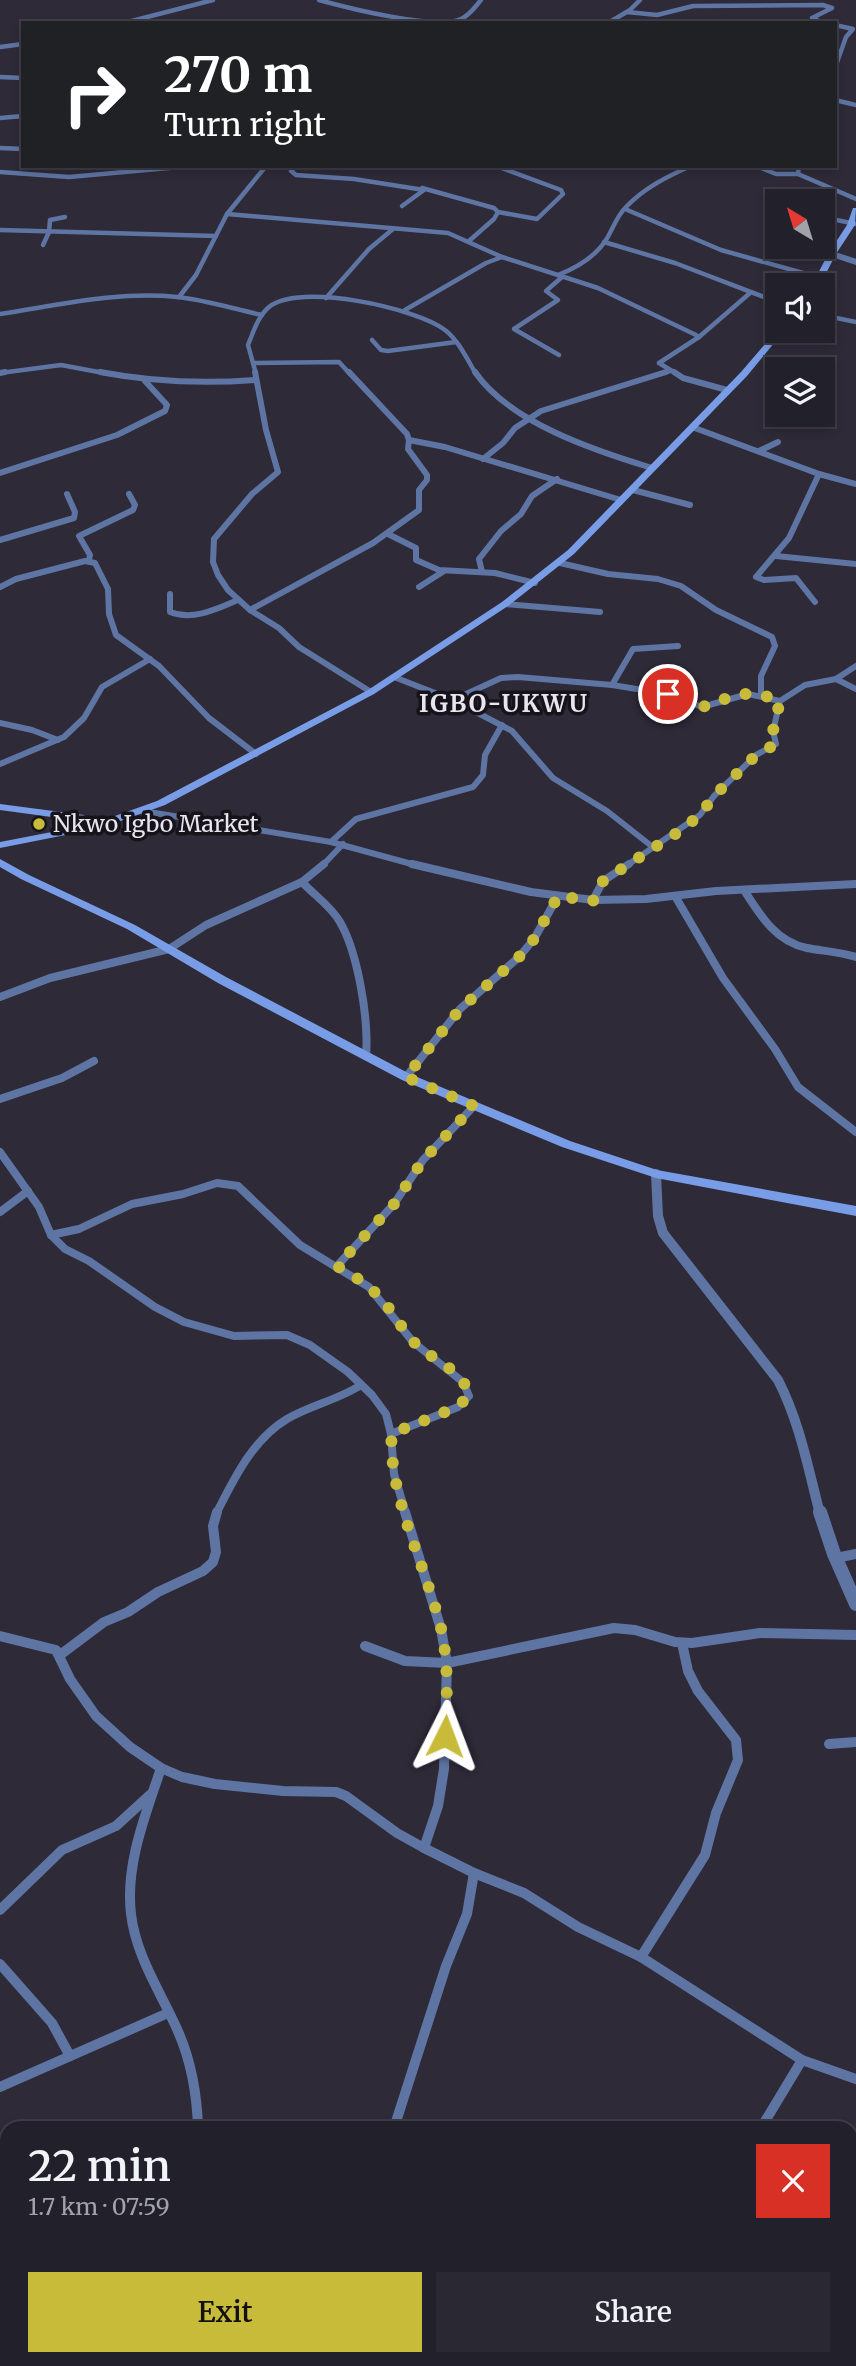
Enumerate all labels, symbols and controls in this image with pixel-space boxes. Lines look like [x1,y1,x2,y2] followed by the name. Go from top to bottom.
[164,44,312,105] text: 270 m
[49,49,140,140] icon: right
[164,105,326,145] text: Turn right
[765,189,835,259] north arrow
[765,189,835,427] map controls
[765,273,835,343] button: sound
[765,357,835,427] button: layers
[638,664,698,724] pin
[649,675,687,713] icon: arrive
[419,688,589,719] district label: IGBO-UKWU
[53,809,259,838] place label: Nkwo Igbo Market
[31,816,47,832] marker: Nkwo Igbo Market
[408,1699,482,1773] position arrow
[28,2140,171,2192] text: 22 min
[756,2144,830,2218] button: close
[28,2192,170,2221] text: 1.7 km · 07:59
[28,2272,422,2352] button: Exit
[436,2272,830,2352] button: Share

